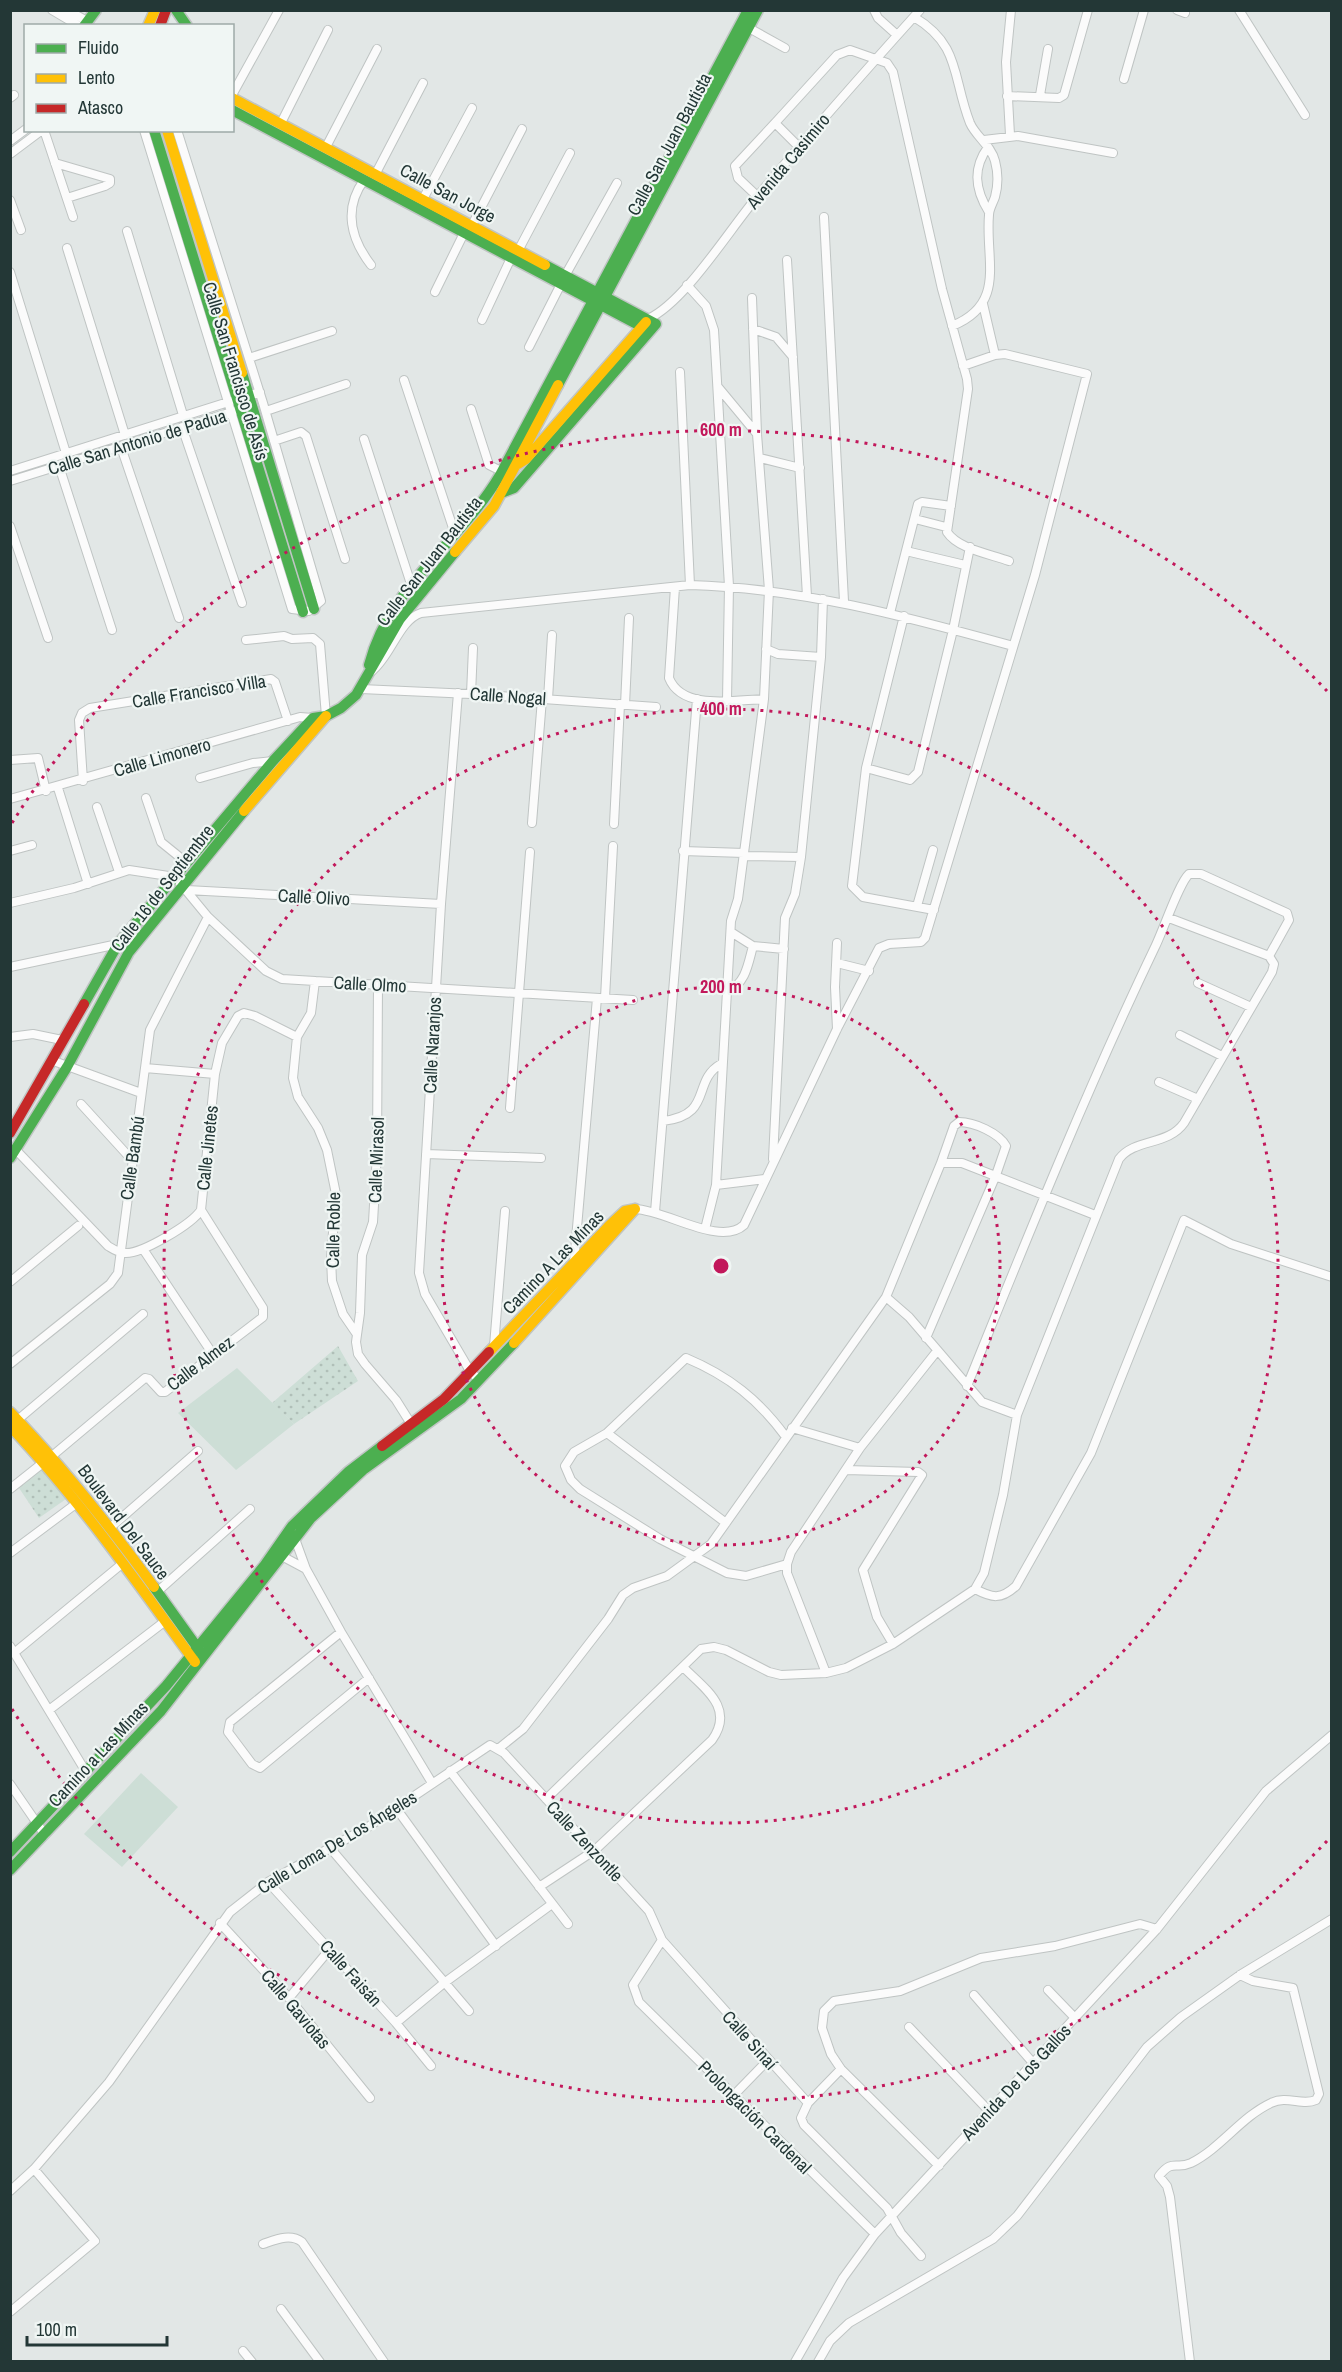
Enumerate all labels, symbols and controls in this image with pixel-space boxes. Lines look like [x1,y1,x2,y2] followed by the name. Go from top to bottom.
[24,24,234,132] legend
[78,35,119,60] text: Fluido
[78,65,115,90] text: Lento
[621,68,717,220] street label: Calle San Juan Bautista
[77,95,123,120] text: Atasco
[740,108,835,215] street label: Avenida Casimiro
[396,157,500,229] street label: Calle San Jorge
[197,279,275,463] street label: Calle San Francisco de Asís
[45,403,229,481] street label: Calle San Antonio de Padua
[700,417,742,442] text: 600 m
[370,491,488,631] street label: Calle San Juan Bautista
[130,668,268,714] street label: Calle Francisco Villa
[469,681,547,711] street label: Calle Nogal
[700,696,742,721] text: 400 m
[110,731,214,783] street label: Calle Limonero
[104,819,220,957] street label: Calle 16 de Septiembre
[277,883,351,911] street label: Calle Olivo
[333,970,407,998] street label: Calle Olmo
[700,974,742,999] text: 200 m
[417,996,447,1094] street label: Calle Naranjos
[190,1104,224,1192] street label: Calle Jinetes
[114,1114,150,1202] street label: Calle Bambú
[362,1117,390,1203] street label: Calle Mirasol
[320,1192,346,1268] street label: Calle Roble
[497,1204,609,1320] street label: Camino A Las Minas
[711,1256,731,1276] centre of rings
[161,1330,239,1396] street label: Calle Almez
[72,1459,176,1585] street label: Boulevard Del Sauce
[42,1696,154,1812] street label: Camino a Las Minas
[252,1784,422,1900] street label: Calle Loma De Los Ángeles
[541,1795,629,1887] street label: Calle Zenzontle
[314,1934,388,2012] street label: Calle Faisán
[255,1964,337,2054] street label: Calle Gaviotas
[717,2005,784,2076] street label: Calle Sinaí
[955,2018,1077,2146] street label: Avenida De Los Gallos
[693,2055,817,2179] street label: Prolongación Cardenal
[27,2309,166,2347] scale bar
[36,2317,77,2342] text: 100 m

